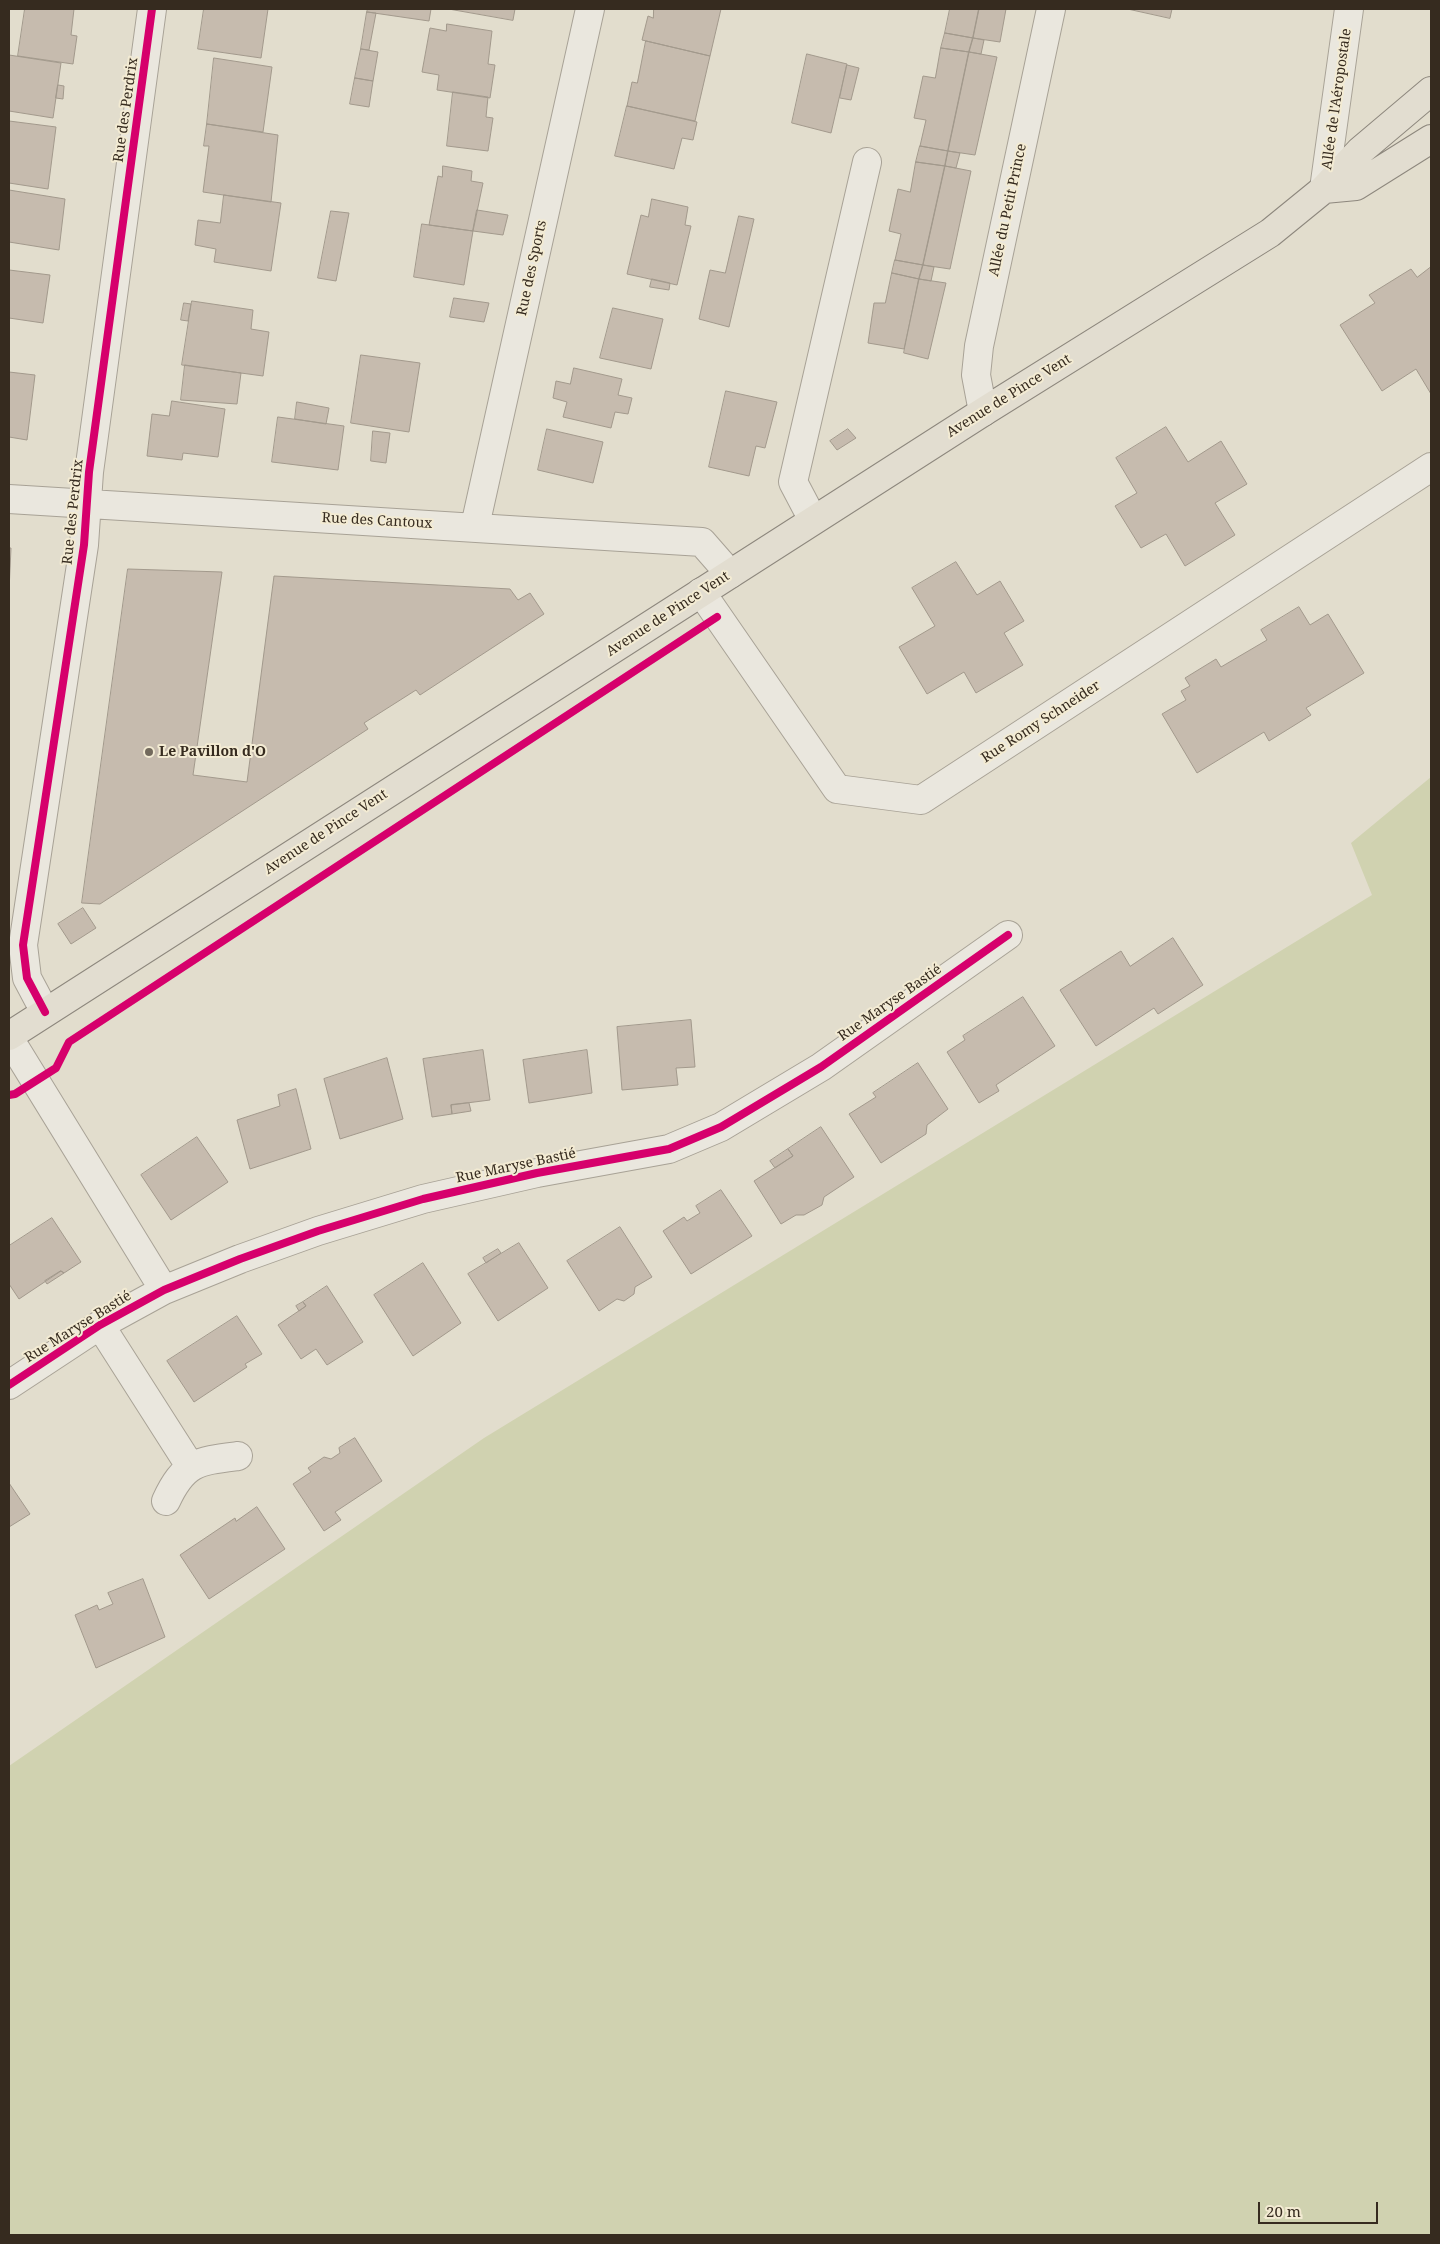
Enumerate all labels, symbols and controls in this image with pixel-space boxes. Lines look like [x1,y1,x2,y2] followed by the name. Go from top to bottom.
[1319,27,1355,171] street label: Allée de l'Aéropostale
[110,57,142,163] street label: Rue des Perdrix
[986,142,1030,278] street label: Allée du Petit Prince
[514,219,550,317] street label: Rue des Sports
[944,351,1074,441] street label: Avenue de Pince Vent
[59,459,87,565] street label: Rue des Perdrix
[321,510,433,532] street label: Rue des Cantoux
[603,568,733,660] street label: Avenue de Pince Vent
[979,677,1103,767] street label: Rue Romy Schneider
[159,744,266,760] place label: Le Pavillon d'O
[143,746,155,758] marker: Le Pavillon d'O
[261,786,391,878] street label: Avenue de Pince Vent
[835,961,945,1045] street label: Rue Maryse Bastié
[454,1145,578,1187] street label: Rue Maryse Bastié
[22,1287,134,1367] street label: Rue Maryse Bastié
[1260,2192,1380,2224] scale bar
[1266,2201,1301,2221] text: 20 m

